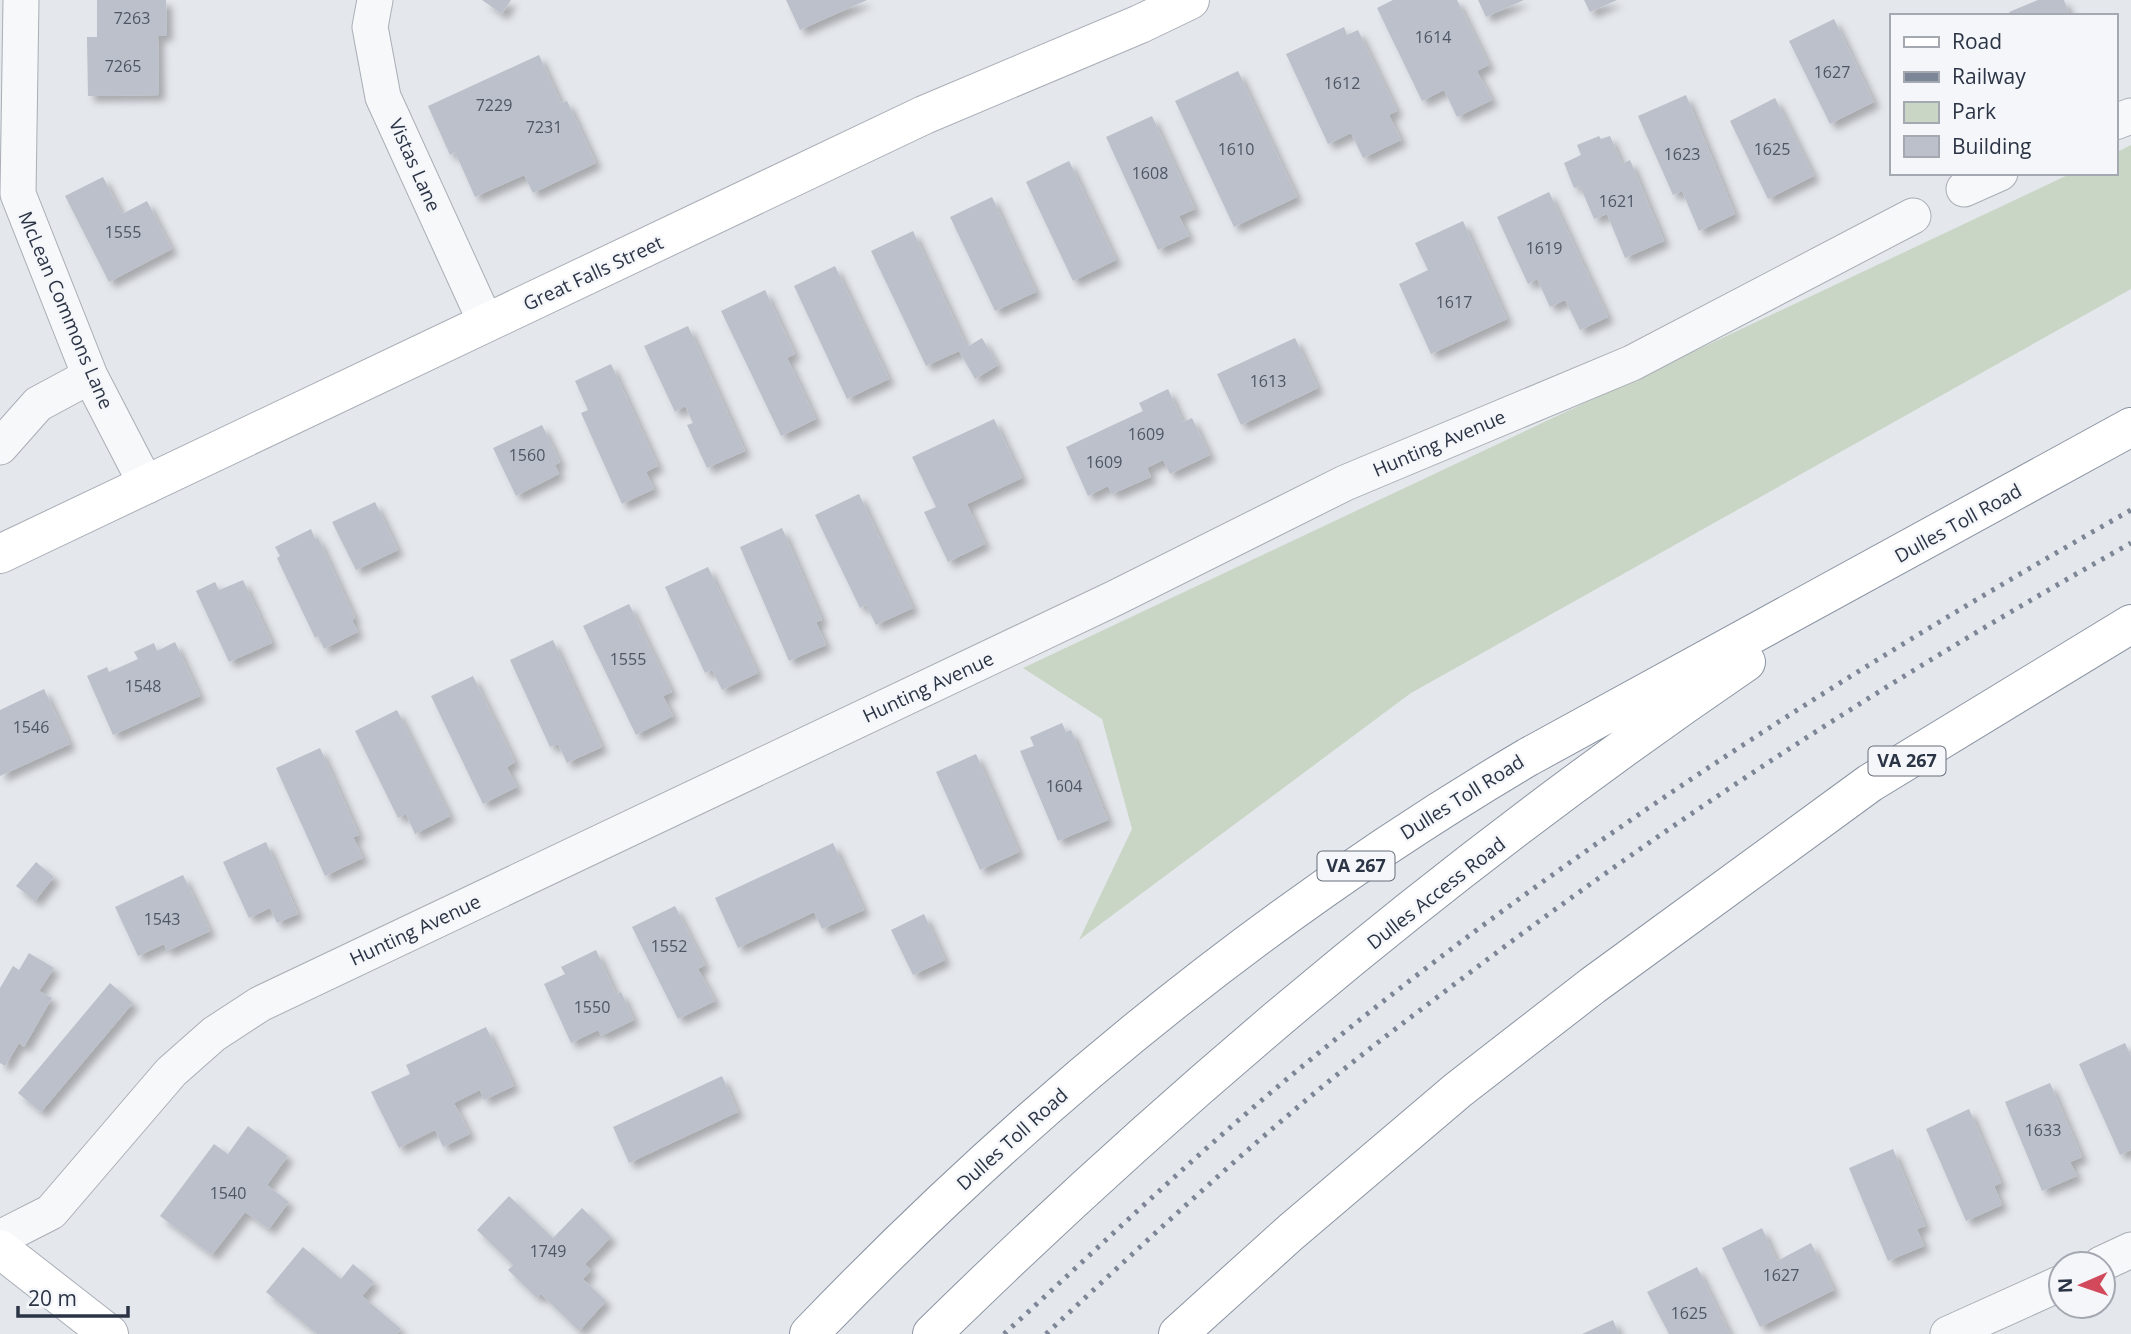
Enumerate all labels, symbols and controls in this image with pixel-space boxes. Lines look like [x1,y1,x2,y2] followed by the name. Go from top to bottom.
[114,7,150,29] house number: 7263
[1890,14,2117,175] legend
[1415,26,1451,48] house number: 1614
[1952,27,2002,55] text: Road
[105,55,141,77] house number: 7265
[1814,61,1850,83] house number: 1627
[1952,62,2026,90] text: Railway
[1324,72,1360,94] house number: 1612
[476,94,512,116] house number: 7229
[1952,97,1996,125] text: Park
[383,114,447,216] street label: Vistas Lane
[526,116,562,138] house number: 7231
[1952,132,2031,160] text: Building
[1218,138,1254,160] house number: 1610
[1754,138,1790,160] house number: 1625
[1664,143,1700,165] house number: 1623
[1132,162,1168,184] house number: 1608
[1599,190,1635,212] house number: 1621
[13,207,119,413] street label: McLean Commons Lane
[105,221,141,243] house number: 1555
[519,229,667,317] street label: Great Falls Street
[1526,237,1562,259] house number: 1619
[1436,291,1472,313] house number: 1617
[1250,370,1286,392] house number: 1613
[1369,403,1509,483] street label: Hunting Avenue
[1128,423,1164,445] house number: 1609
[509,444,545,466] house number: 1560
[1086,451,1122,473] house number: 1609
[1890,477,2026,569] street label: Dulles Toll Road
[858,645,998,729] street label: Hunting Avenue
[610,648,646,670] house number: 1555
[125,675,161,697] house number: 1548
[13,716,49,738] house number: 1546
[1868,746,1946,776] road number: VA 267
[1395,748,1529,846] street label: Dulles Toll Road
[1046,775,1082,797] house number: 1604
[1361,831,1511,955] street label: Dulles Access Road
[1318,852,1394,880] road number: VA 267
[345,888,485,972] street label: Hunting Avenue
[144,908,180,930] house number: 1543
[651,935,687,957] house number: 1552
[574,996,610,1018] house number: 1550
[951,1082,1073,1196] street label: Dulles Toll Road
[2025,1119,2061,1141] house number: 1633
[210,1182,246,1204] house number: 1540
[530,1240,566,1262] house number: 1749
[2047,1250,2117,1320] north arrow
[1763,1264,1799,1286] house number: 1627
[18,1274,128,1318] scale bar
[2052,1277,2078,1294] text: N
[28,1284,77,1312] text: 20 m
[1671,1302,1707,1324] house number: 1625

